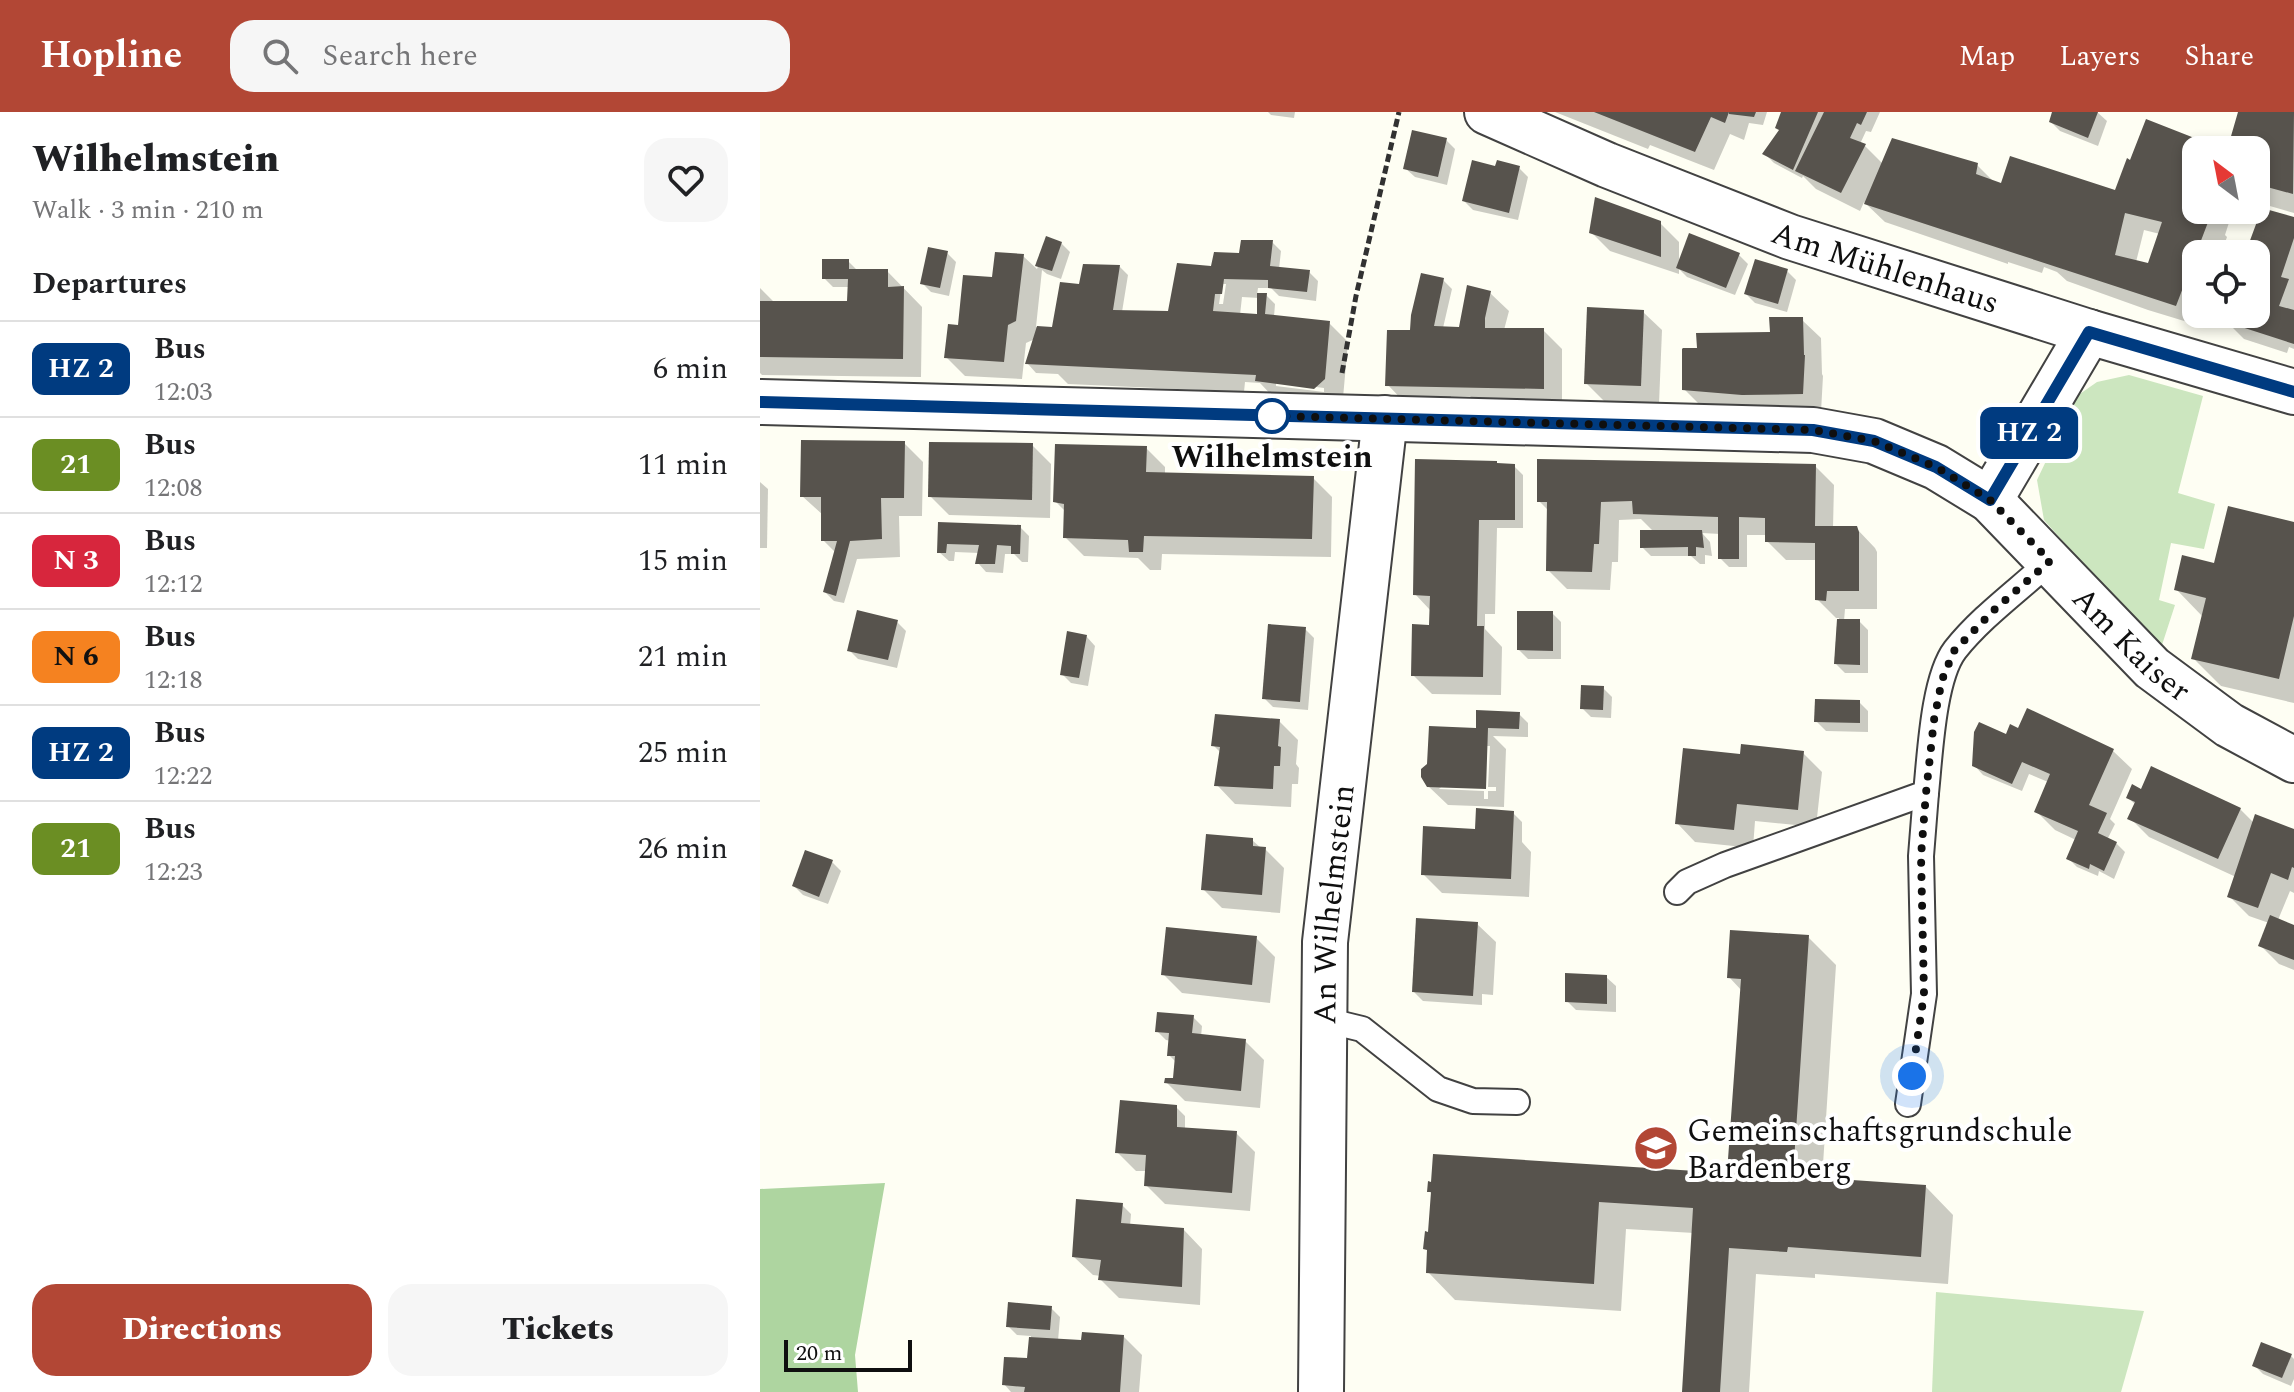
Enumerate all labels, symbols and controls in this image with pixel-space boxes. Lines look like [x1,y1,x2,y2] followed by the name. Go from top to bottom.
[230,20,790,92] search box
[40,27,182,85] text: Hopline
[322,33,478,79] text: Search here
[258,34,302,78] icon: search
[1959,35,2015,78] text: Map
[2059,35,2141,78] text: Layers
[2185,35,2254,78] text: Share
[32,131,279,189] text: Wilhelmstein
[2182,136,2270,224] north arrow
[2182,136,2270,328] map controls
[644,138,728,222] button: heart
[32,190,264,230] text: Walk · 3 min · 210 m
[1764,209,2005,328] street label: Am Mühlenhaus
[2182,240,2270,328] button: locate
[32,261,187,307] text: Departures
[154,326,206,372] text: Bus
[653,346,728,392] text: 6 min
[48,347,114,390] text: HZ 2
[154,372,212,412] text: 12:03
[1255,399,1289,433] marker: Wilhelmstein
[1973,407,2085,459] line badge: HZ 2
[1996,411,2062,454] text: HZ 2
[144,422,196,468] text: Bus
[1171,433,1373,482] place label: Wilhelmstein
[638,442,728,488] text: 11 min
[60,443,92,486] text: 21
[144,468,203,508] text: 12:08
[144,518,196,564] text: Bus
[638,538,728,584] text: 15 min
[53,539,99,582] text: N 3
[144,564,203,604] text: 12:12
[2060,576,2201,715] street label: Am Kaiser
[144,614,196,660] text: Bus
[638,634,728,680] text: 21 min
[53,635,99,678] text: N 6
[144,660,203,700] text: 12:18
[154,710,206,756] text: Bus
[638,730,728,776] text: 25 min
[48,731,114,774] text: HZ 2
[154,756,212,796] text: 12:22
[1301,782,1369,1025] street label: An Wilhelmstein
[144,806,196,852] text: Bus
[638,826,728,872] text: 26 min
[60,827,92,870] text: 21
[144,852,203,892] text: 12:23
[1892,1056,1932,1096] your location
[1687,1107,2072,1193] place label: Gemeinschaftsgrundschule Bardenberg
[1632,1124,1680,1172] school or university icon: Gemeinschaftsgrundschule Bardenberg
[32,1284,372,1376] button: Directions
[388,1284,728,1376] button: Tickets
[784,1336,912,1372] scale bar
[796,1337,842,1370] text: 20 m

